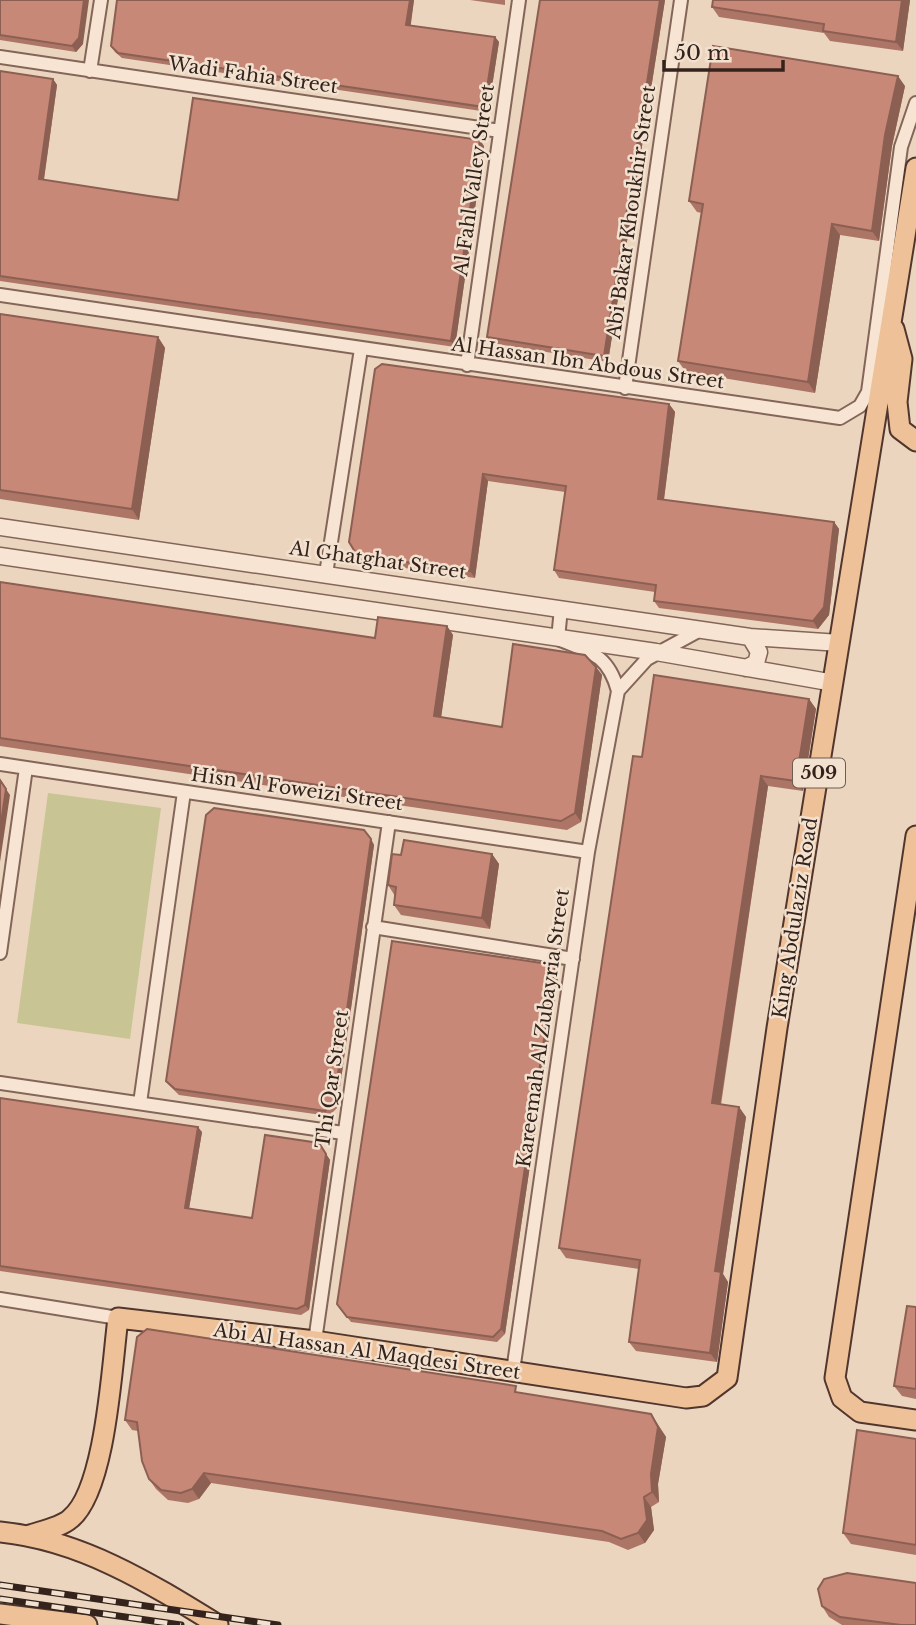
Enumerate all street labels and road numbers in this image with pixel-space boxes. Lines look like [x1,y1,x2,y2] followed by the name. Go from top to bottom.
[166,52,340,98] street label: Wadi Fahia Street
[449,82,499,278] street label: Al Fahl Valley Street
[602,83,660,341] street label: Abi Bakar Khoukhir Street
[449,332,727,394] street label: Al Hassan Ibn Abdous Street
[287,536,469,584] street label: Al Ghatghat Street
[793,758,845,788] road number: 509
[190,763,405,815] street label: Hisn Al Foweizi Street
[768,816,822,1020] street label: King Abdulaziz Road
[512,886,574,1169] street label: Kareemah Al Zubayria Street
[311,1007,353,1150] street label: Thi Qar Street
[211,1318,523,1384] street label: Abi Al Hassan Al Maqdesi Street

